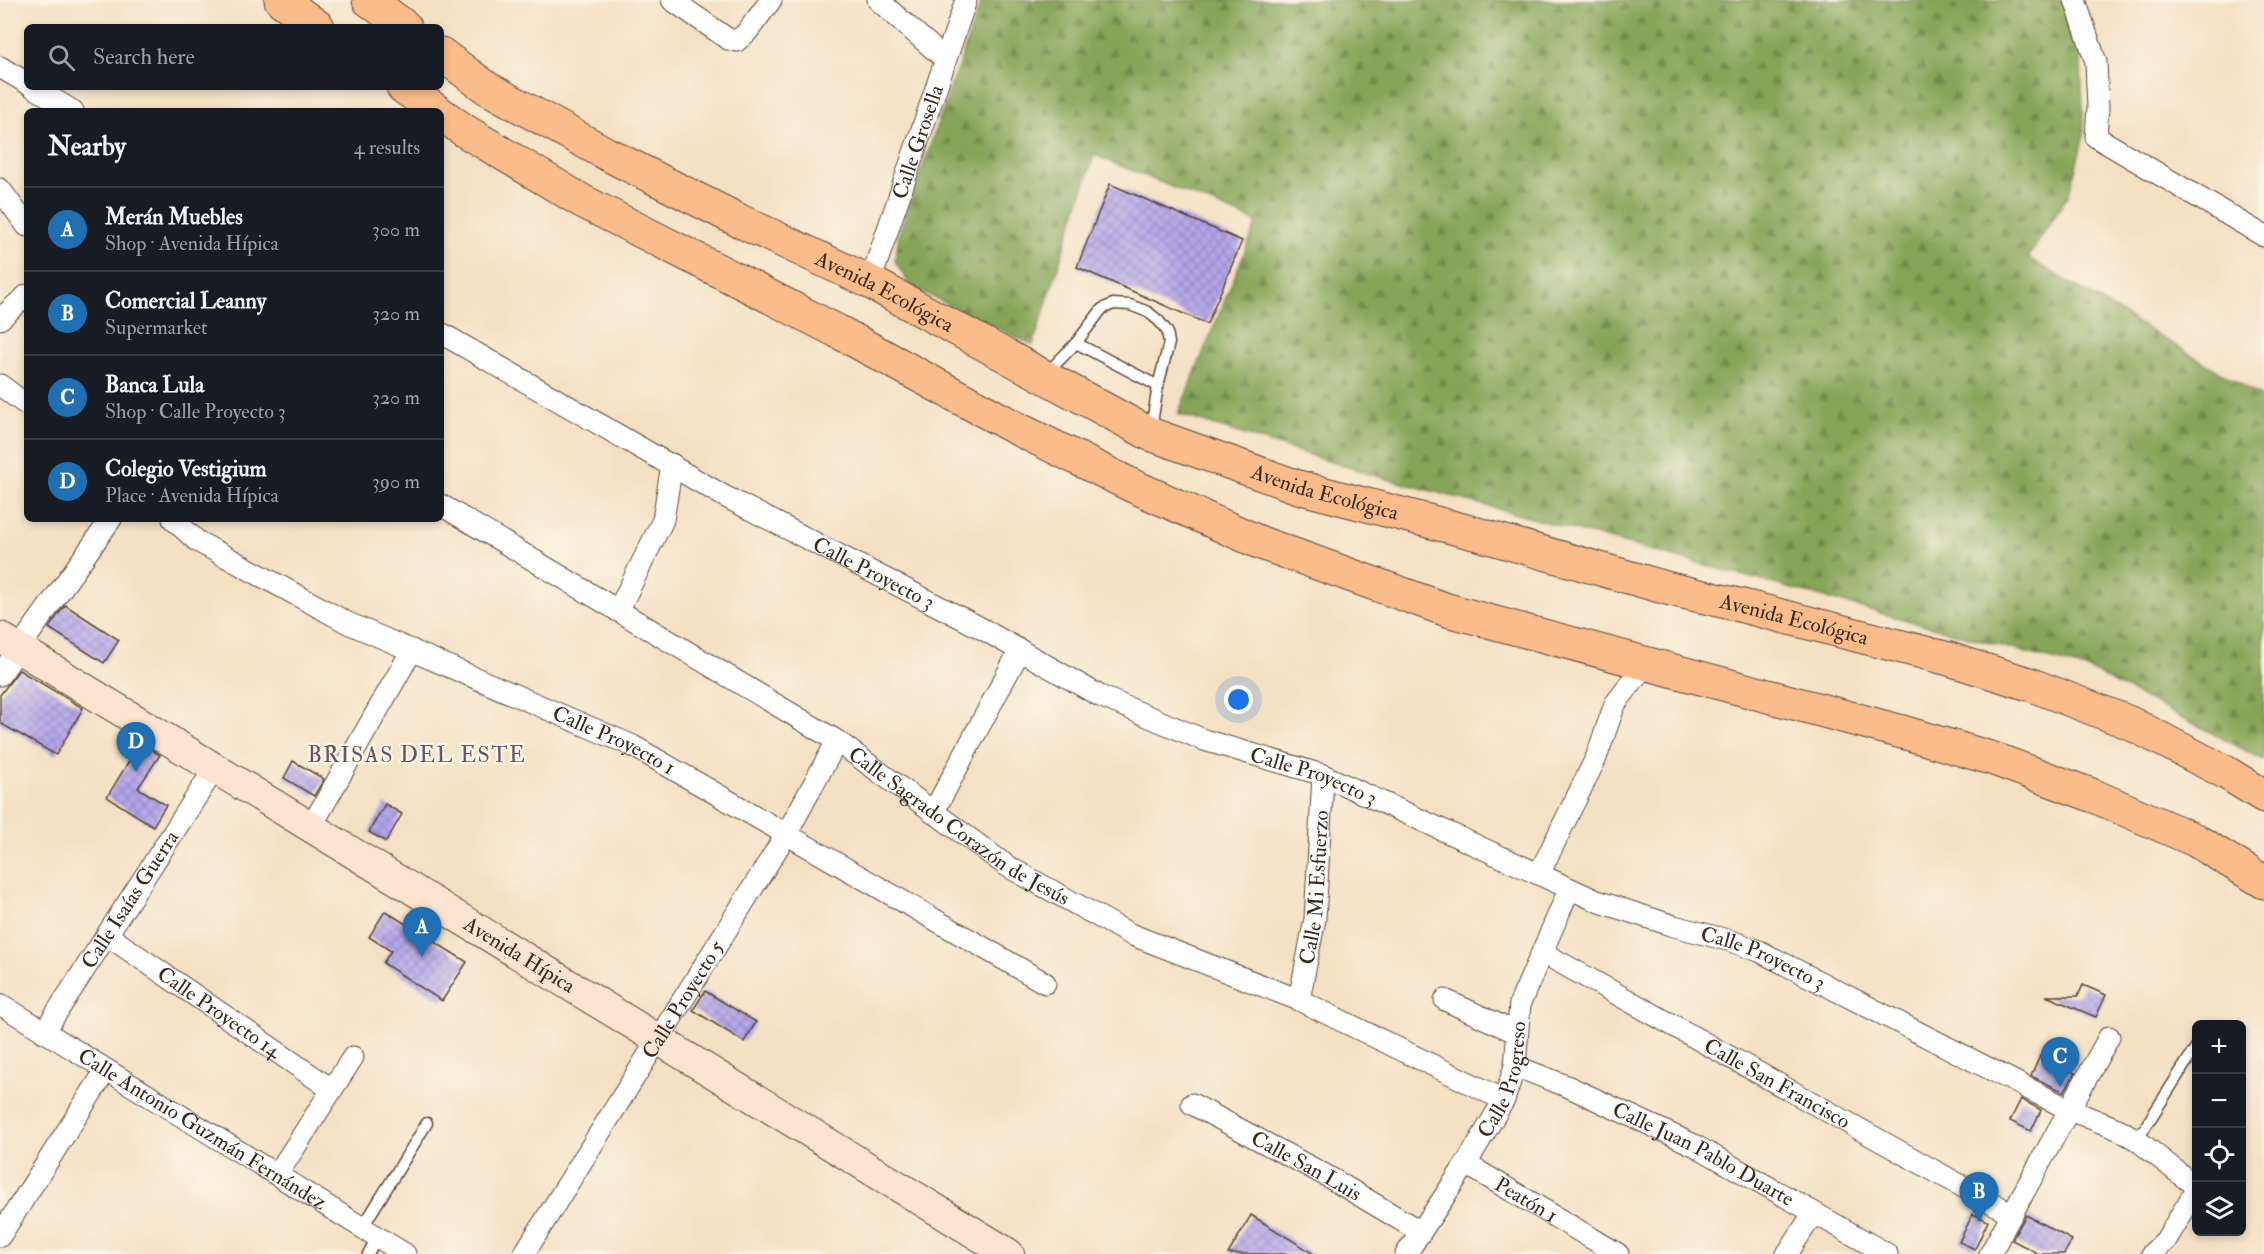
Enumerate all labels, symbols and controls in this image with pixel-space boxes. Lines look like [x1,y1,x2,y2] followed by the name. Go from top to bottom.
[24,24,444,90] search box
[45,41,78,74] icon: search
[93,43,195,71] text: Search here
[886,81,950,203] street label: Calle Grosella
[48,131,126,163] text: Nearby
[354,135,420,160] text: 4 results
[105,203,243,231] text: Merán Muebles
[61,217,74,242] text: A
[372,217,420,242] text: 300 m
[105,231,279,256] text: Shop · Avenida Hípica
[810,245,959,339] street label: Avenida Ecológica
[105,287,266,315] text: Comercial Leanny
[61,301,74,326] text: B
[372,301,420,326] text: 320 m
[105,315,208,340] text: Supermarket
[105,371,204,399] text: Banca Lula
[60,385,75,410] text: C
[372,385,420,410] text: 320 m
[105,399,286,424] text: Shop · Calle Proyecto 3
[105,455,267,483] text: Colegio Vestigium
[1247,458,1402,527] street label: Avenida Ecológica
[59,469,76,494] text: D
[372,469,420,494] text: 390 m
[105,483,279,508] text: Place · Avenida Hípica
[808,531,939,616] street label: Calle Proyecto 3
[1716,588,1871,652] street label: Avenida Ecológica
[1224,685,1253,714] your location
[548,700,680,781] street label: Calle Proyecto 1
[116,722,156,772] pin: D
[308,741,526,769] district label: BRISAS DEL ESTE
[843,741,1074,912] street label: Calle Sagrado Corazón de Jesús
[1247,741,1381,812] street label: Calle Proyecto 3
[1293,809,1335,967] street label: Calle Mi Esfuerzo
[76,825,185,974] street label: Calle Isaías Guerra
[402,908,442,957] pin: A
[458,910,580,1000] street label: Avenida Hípica
[1698,921,1830,997] street label: Calle Proyecto 3
[636,935,731,1064] street label: Calle Proyecto 5
[152,960,287,1065] street label: Calle Proyecto 14
[1472,1020,1532,1143] street label: Calle Progreso
[2192,1020,2246,1236] map controls
[2192,1020,2246,1074] button: +
[1699,1032,1855,1135] street label: Calle San Francisco
[2040,1038,2080,1087] pin: C
[73,1042,332,1216] street label: Calle Antonio Guzmán Fernández
[2192,1074,2246,1128] button: −
[1608,1096,1799,1213] street label: Calle Juan Pablo Duarte
[1246,1125,1366,1208] street label: Calle San Luis
[2192,1128,2246,1182] button: locate
[1490,1171,1562,1229] street label: Peatón 1
[1960,1172,1998,1222] pin: B
[2192,1182,2246,1236] button: layers

